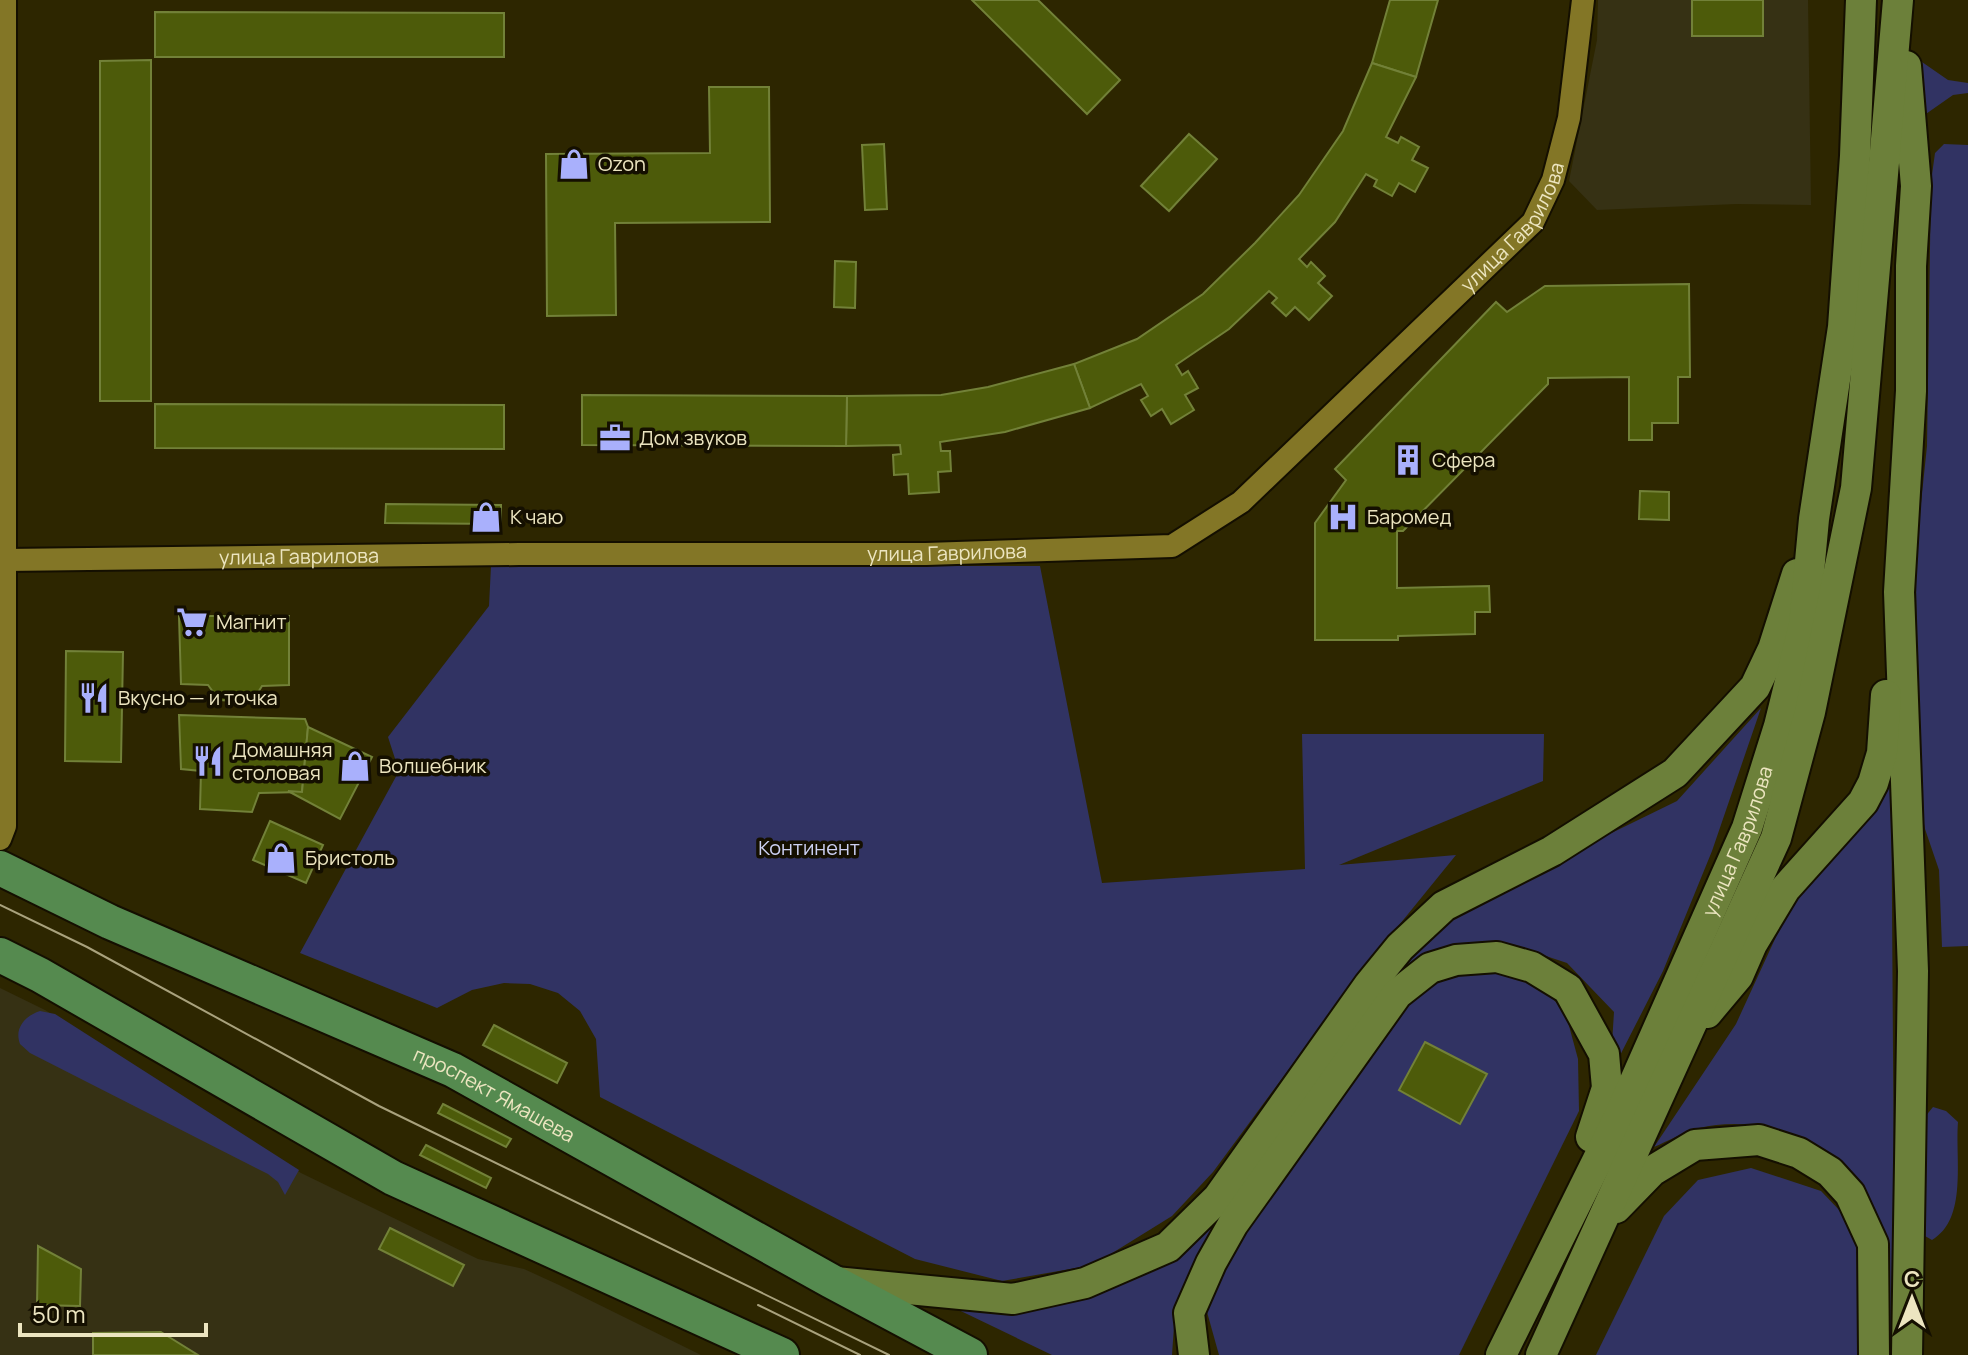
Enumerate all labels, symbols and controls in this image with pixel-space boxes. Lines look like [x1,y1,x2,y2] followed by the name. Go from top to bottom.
[557,147,591,181] shop icon: Ozon
[598,150,646,177] place label: Ozon
[1454,159,1570,298] street label: улица Гаврилова
[598,421,632,455] office icon: Дом звуков
[639,424,747,451] place label: Дом звуков
[1391,443,1425,477] building icon: Сфера
[1432,446,1495,473] place label: Сфера
[469,500,503,534] shop icon: К чаю
[1326,500,1360,534] hospital icon: Баромед
[510,503,563,530] place label: К чаю
[1367,503,1451,530] place label: Баромед
[867,537,1027,567] street label: улица Гаврилова
[219,542,379,571] street label: улица Гаврилова
[175,605,209,639] supermarket icon: Магнит
[216,608,287,635] place label: Магнит
[77,681,111,715] restaurant icon: Вкусно — и точка
[118,684,278,711] place label: Вкусно — и точка
[232,736,333,786] place label: Домашняя столовая
[191,744,225,778] restaurant icon: Домашняя столовая
[338,749,372,783] shop icon: Волшебник
[379,752,487,779] place label: Волшебник
[1695,762,1779,921] street label: улица Гаврилова
[758,834,860,861] park label: Континент
[264,841,298,875] shop icon: Бристоль
[305,844,395,871] place label: Бристоль
[409,1041,580,1148] street label: проспект Ямашева
[1872,1259,1952,1339] north arrow
[1904,1264,1920,1294] text: С
[20,1287,206,1337] scale bar
[32,1297,86,1330] text: 50 m

